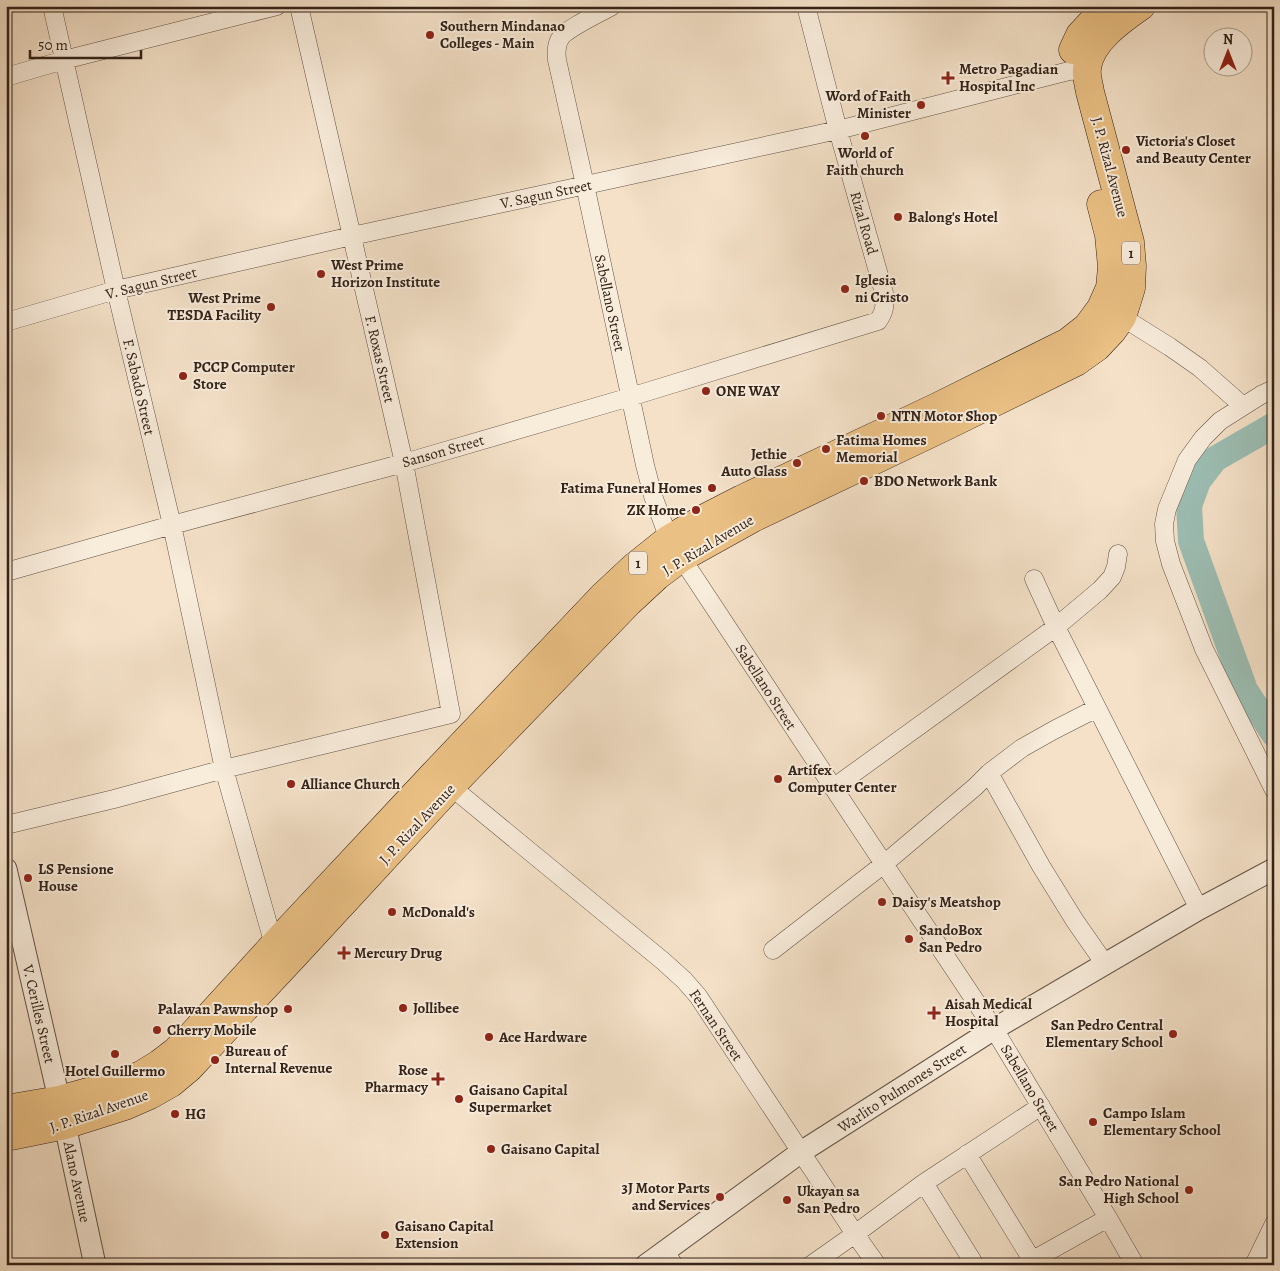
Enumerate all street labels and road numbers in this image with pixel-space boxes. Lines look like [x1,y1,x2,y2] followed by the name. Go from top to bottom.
[1087,115,1133,220] street label: J. P. Rizal Avenue
[497,175,594,214] street label: V. Sagun Street
[845,189,883,258] street label: Rizal Road
[1122,242,1140,264] road number: 1
[590,253,630,353] street label: Sabellano Street
[102,262,199,304] street label: V. Sagun Street
[360,313,400,405] street label: F. Roxas Street
[118,337,160,437] street label: F. Sabado Street
[400,430,486,472] street label: Sanson Street
[659,510,758,580] street label: J. P. Rizal Avenue
[629,552,647,574] road number: 1
[731,640,801,734] street label: Sabellano Street
[374,779,460,869] street label: J. P. Rizal Avenue
[18,962,60,1065] street label: V. Cerilles Street
[685,985,747,1065] street label: Fernan Street
[833,1039,970,1138] street label: Warlito Pulmones Street
[996,1040,1064,1136] street label: Sabellano Street
[47,1085,151,1137] street label: J. P. Rizal Avenue
[58,1139,95,1225] street label: Alano Avenue

